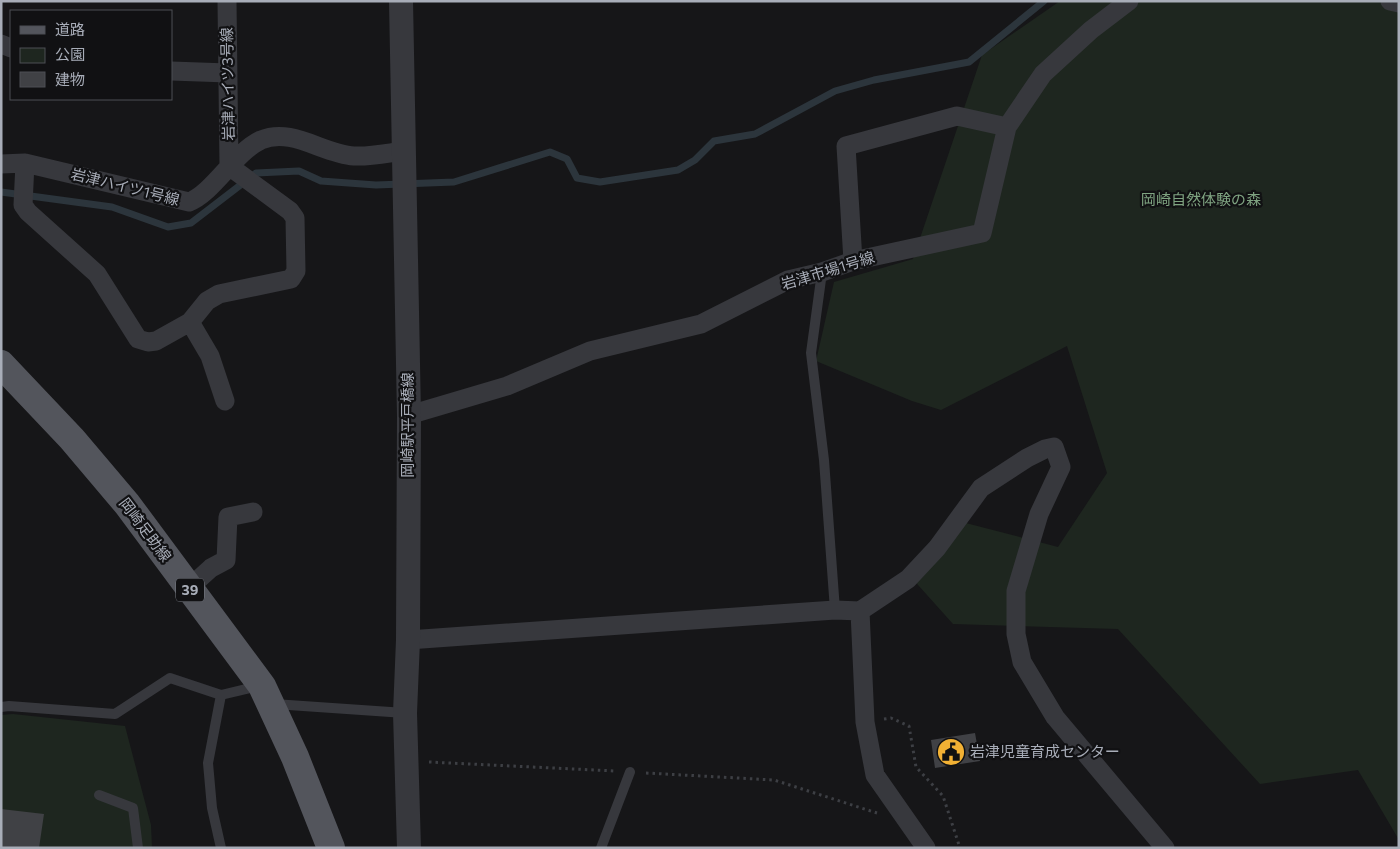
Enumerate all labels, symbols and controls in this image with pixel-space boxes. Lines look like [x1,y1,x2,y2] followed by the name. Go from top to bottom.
[10,10,172,100] legend
[55,20,85,38] text: 道路
[217,27,237,141] street label: 岩津ハイツ3号線
[55,45,85,63] text: 公園
[55,70,85,88] text: 建物
[69,164,181,208] street label: 岩津ハイツ1号線
[1141,190,1261,208] park label: 岡崎自然体験の森
[779,247,876,293] street label: 岩津市場1号線
[398,372,416,478] street label: 岡崎駅平戸橋線
[116,494,176,565] street label: 岡崎足助線
[176,578,204,602] road number: 39
[936,737,966,767] public building icon: 岩津児童育成センター
[970,742,1120,760] place label: 岩津児童育成センター

